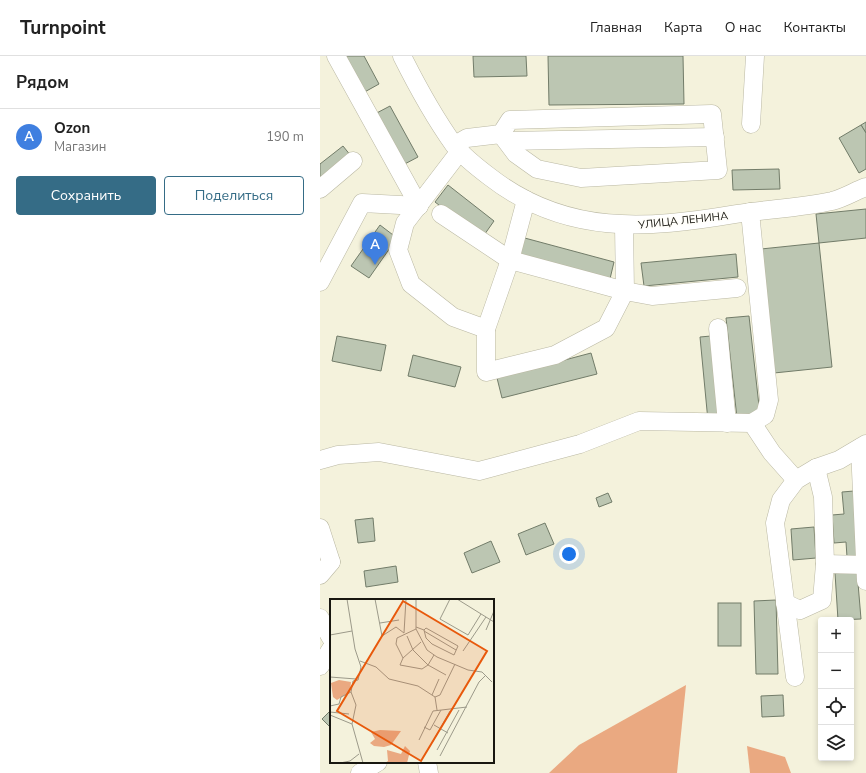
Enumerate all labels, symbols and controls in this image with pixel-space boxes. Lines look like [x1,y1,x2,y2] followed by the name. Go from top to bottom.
[20,15,106,41] text: Turnpoint
[590,18,642,37] text: Главная
[664,18,703,37] text: Карта
[725,18,761,37] text: О нас
[783,18,846,37] text: Контакты
[16,71,69,94] text: Рядом
[54,118,90,138] text: Ozon
[24,128,34,146] text: A
[266,128,304,146] text: 190 m
[54,138,106,156] text: Магазин
[16,176,156,215] button: Сохранить
[164,176,304,215] button: Поделиться
[636,208,729,233] street label: УЛИЦА ЛЕНИНА
[362,232,388,265] pin: A
[559,544,579,564] your location
[330,599,494,763] inset map
[818,617,854,761] map controls
[818,617,854,653] button: +
[818,653,854,689] button: −
[818,689,854,725] button: locate
[818,725,854,761] button: layers

